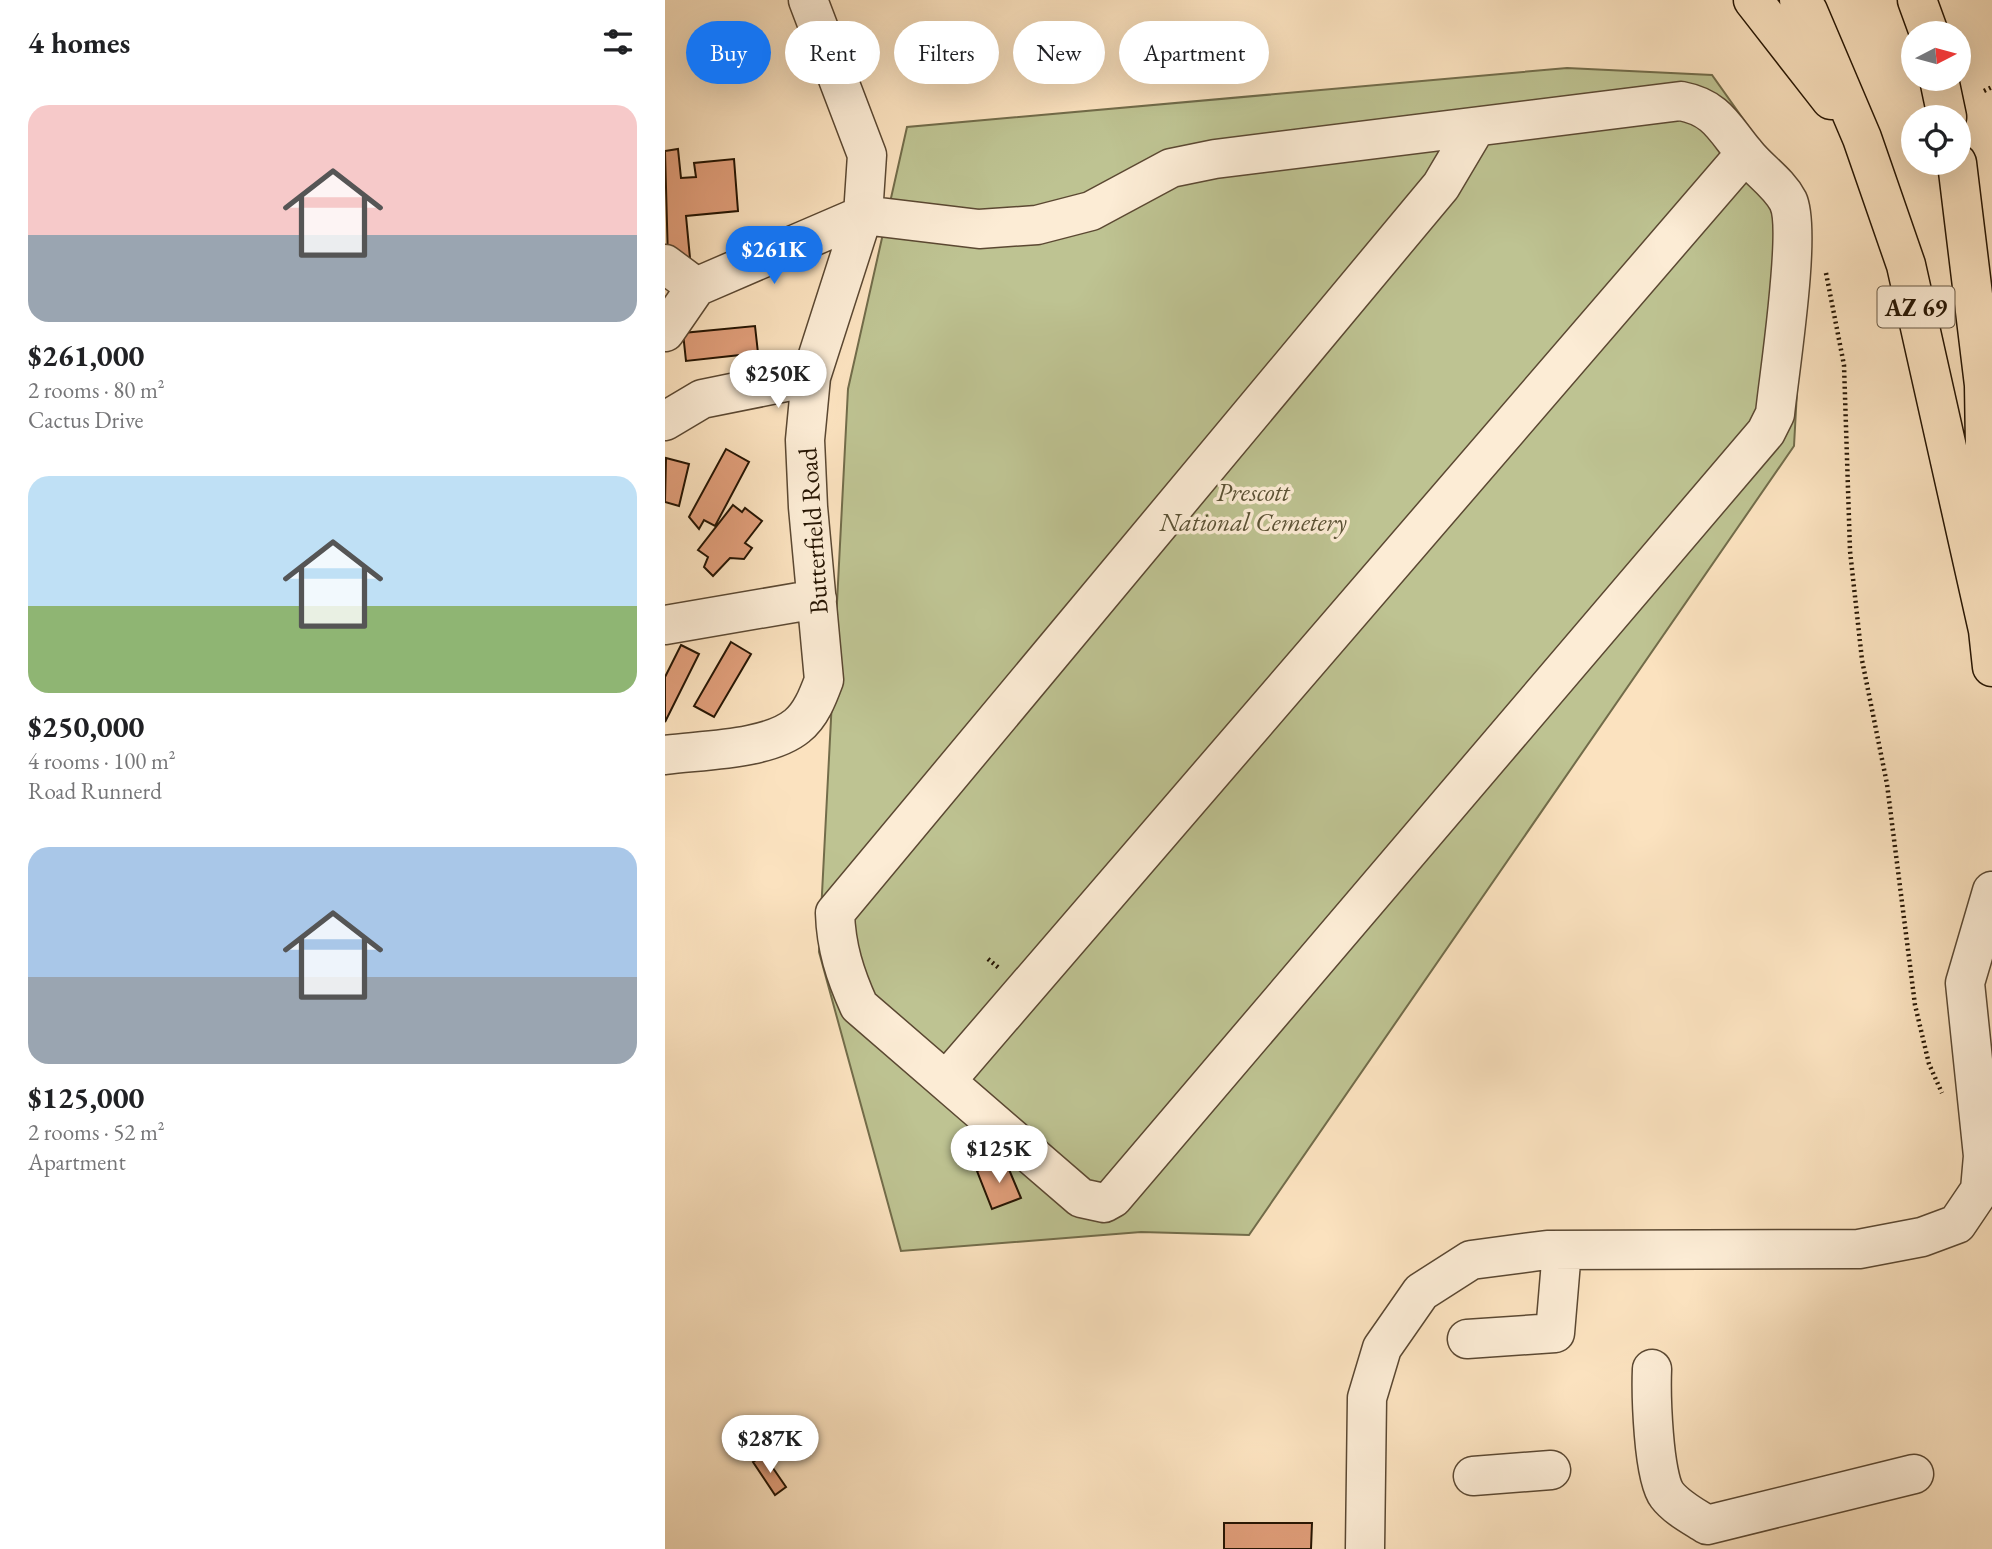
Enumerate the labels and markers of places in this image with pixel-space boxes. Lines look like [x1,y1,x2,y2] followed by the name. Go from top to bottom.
[725,226,823,286] pin: $261K
[729,350,827,410] pin: $250K
[950,1126,1048,1185] pin: $125K
[721,1416,819,1475] pin: $287K

